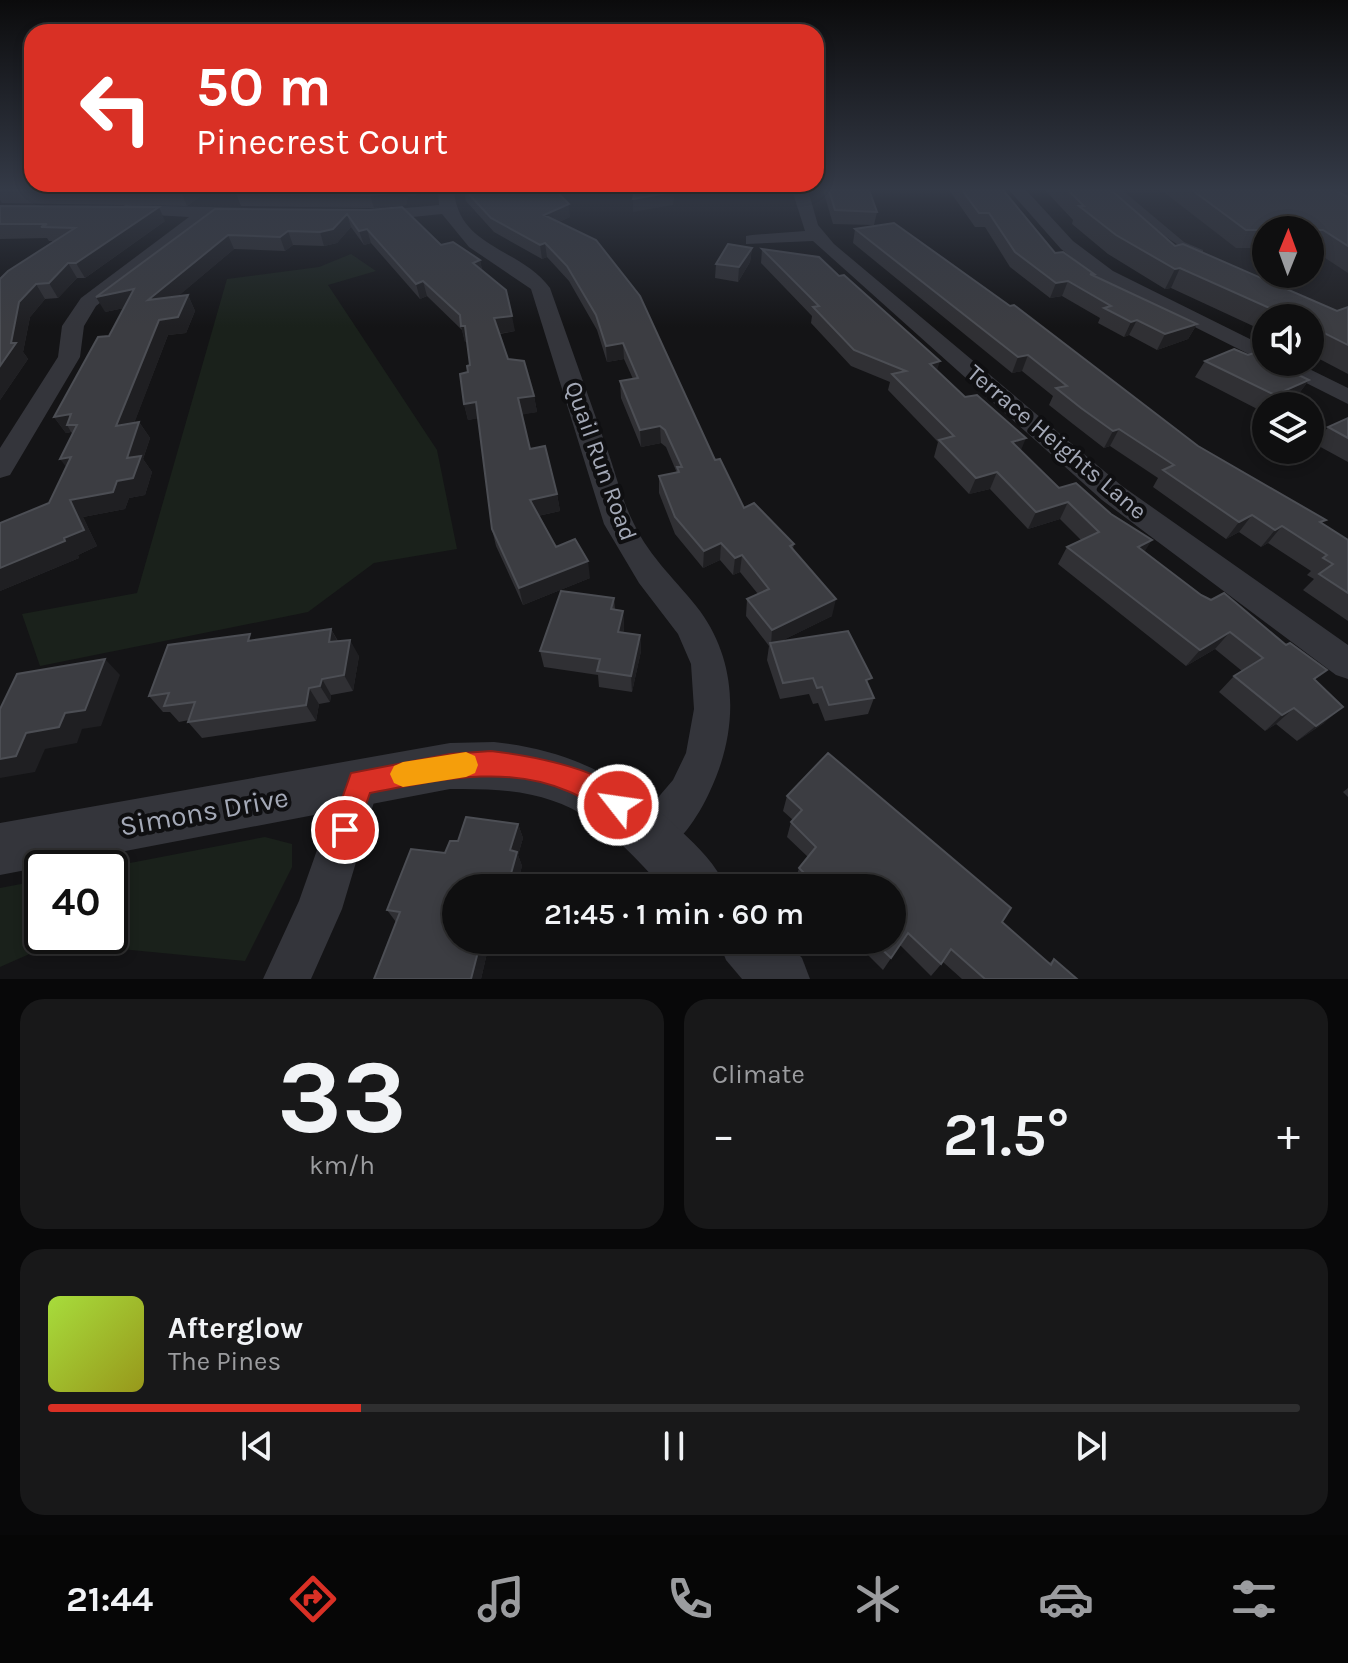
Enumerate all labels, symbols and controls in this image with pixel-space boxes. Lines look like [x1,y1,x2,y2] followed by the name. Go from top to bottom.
[196,54,331,119] text: 50 m
[64,56,168,160] icon: left
[196,121,448,163] text: Pinecrest Court
[1252,216,1324,288] north arrow
[1252,216,1324,464] map controls
[1252,304,1324,376] button: sound
[962,359,1152,525] street label: Terrace Heights Lane
[559,377,643,545] street label: Quail Run Road
[1252,392,1324,464] button: layers
[576,763,660,847] position arrow
[117,780,291,843] street label: Simons Drive
[311,796,379,864] pin
[323,808,367,852] icon: arrive
[24,850,128,954] speed limit sign: 40
[544,896,804,932] text: 21:45 · 1 min · 60 m
[277,1037,407,1158] text: 33
[712,1059,805,1090] text: Climate
[943,1100,1069,1170] text: 21.5°
[712,1110,735,1161] text: −
[1277,1110,1300,1161] text: +
[309,1150,375,1181] text: km/h
[168,1310,303,1346] text: Afterglow
[168,1346,281,1377] text: The Pines
[235,1424,279,1468] icon: previous
[652,1424,696,1468] icon: pause
[1069,1424,1113,1468] icon: next
[285,1571,341,1627] icon: directions
[473,1571,529,1627] icon: music
[662,1571,718,1627] icon: phone
[850,1571,906,1627] icon: climate
[1038,1571,1094,1627] icon: car
[1226,1571,1282,1627] icon: filters
[66,1578,153,1620] text: 21:44

